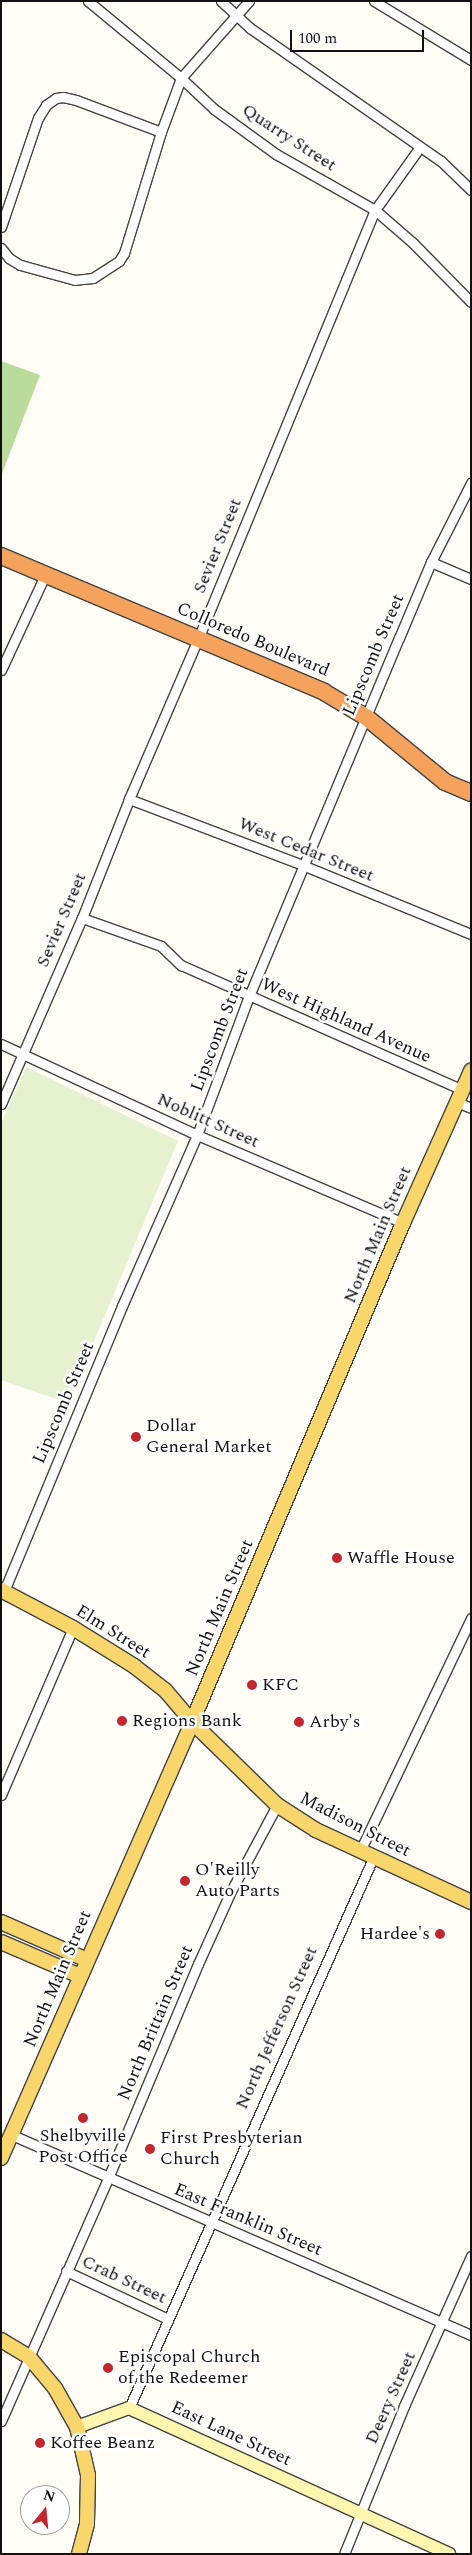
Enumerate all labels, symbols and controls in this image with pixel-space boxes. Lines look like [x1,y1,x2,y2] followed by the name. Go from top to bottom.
[292,20,426,52] scale bar
[298,27,337,50] text: 100 m
[238,100,340,176] street label: Quarry Street
[189,495,247,597] street label: Sevier Street
[339,591,409,719] street label: Lipscomb Street
[173,598,333,682] street label: Colloredo Boulevard
[235,813,377,887] street label: West Cedar Street
[32,870,92,970] street label: Sevier Street
[187,965,253,1095] street label: Lipscomb Street
[258,974,434,1068] street label: West Highland Avenue
[154,1089,262,1153] street label: Noblitt Street
[339,1163,417,1307] street label: North Main Street
[29,1339,99,1467] street label: Lipscomb Street
[146,1416,272,1458] place label: Dollar General Market
[130,1431,142,1443] marker: Dollar General Market
[181,1536,259,1680] street label: North Main Street
[347,1547,455,1569] place label: Waffle House
[331,1552,343,1564] marker: Waffle House
[72,1601,154,1663] street label: Elm Street
[262,1674,299,1696] place label: KFC
[246,1679,258,1691] marker: KFC
[132,1710,242,1732] place label: Regions Bank
[309,1711,361,1733] place label: Arby's
[116,1715,128,1727] marker: Regions Bank
[293,1716,305,1728] marker: Arby's
[296,1788,414,1862] street label: Madison Street
[195,1860,280,1902] place label: O'Reilly Auto Parts
[179,1875,191,1887] marker: O'Reilly Auto Parts
[19,1907,97,2051] street label: North Main Street
[360,1923,430,1945] place label: Hardee's
[434,1928,446,1940] marker: Hardee's
[114,1942,198,2104] street label: North Brittain Street
[231,1943,323,2113] street label: North Jefferson Street
[77,2112,89,2124] marker: Shelbyville Post Office
[38,2126,128,2168] place label: Shelbyville Post Office
[160,2128,303,2170] place label: First Presbyterian Church
[144,2143,156,2155] marker: First Presbyterian Church
[171,2179,325,2261] street label: East Franklin Street
[78,2251,170,2309] street label: Crab Street
[118,2347,260,2390] place label: Episcopal Church of the Redeemer
[361,2348,421,2448] street label: Deery Street
[102,2362,114,2374] marker: Episcopal Church of the Redeemer
[167,2397,295,2471] street label: East Lane Street
[50,2432,155,2454] place label: Koffee Beanz
[34,2437,46,2449] marker: Koffee Beanz
[41,2484,58,2508] text: N
[20,2485,70,2535] north arrow

